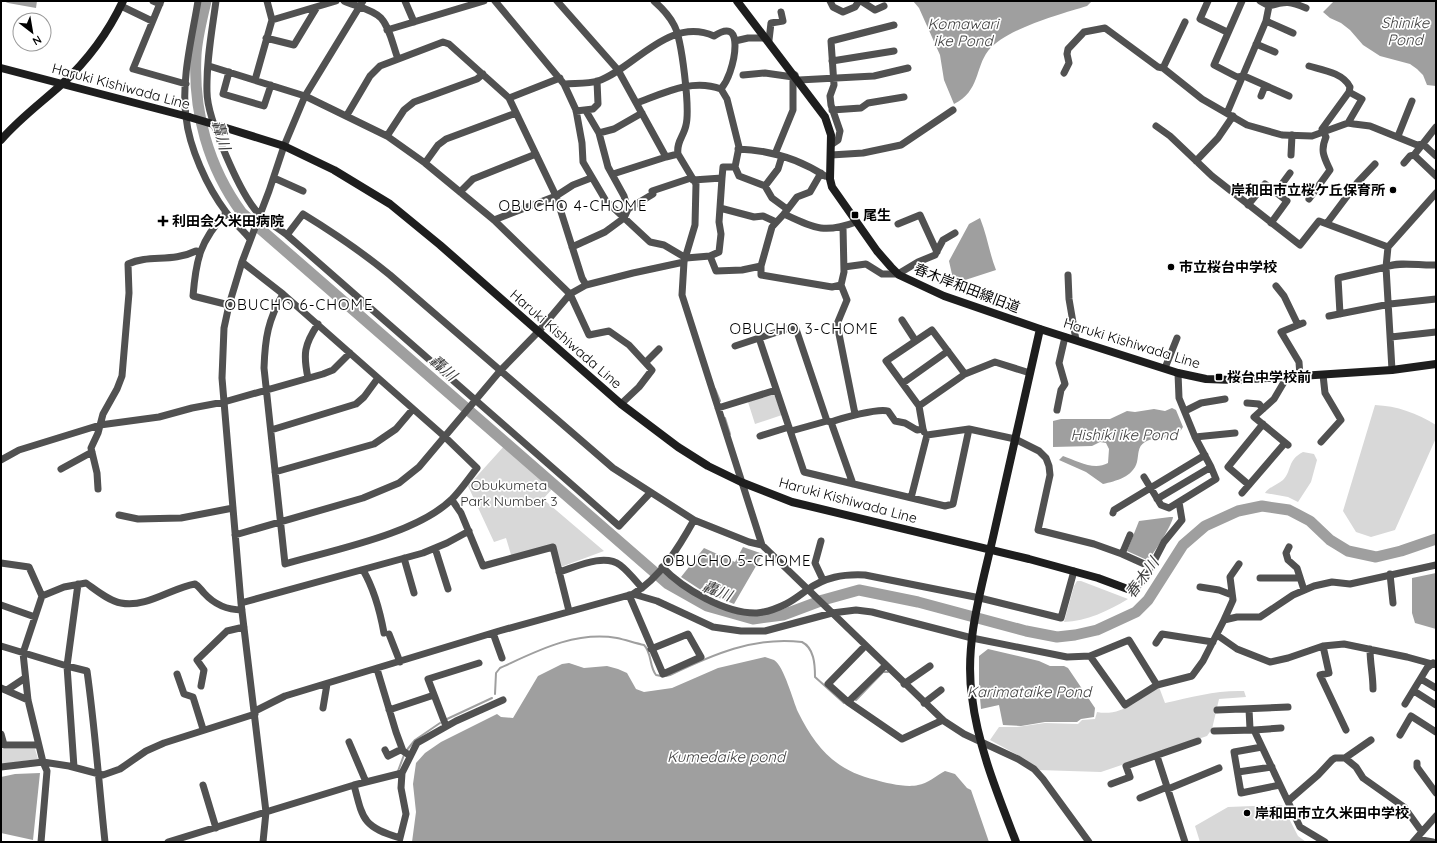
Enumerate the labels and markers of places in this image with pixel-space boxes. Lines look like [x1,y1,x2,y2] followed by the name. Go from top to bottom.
[1231,181,1385,199] place label: 岸和田市立桜ケ丘保育所
[1388,185,1398,195] marker: 岸和田市立桜ケ丘保育所
[863,206,891,224] place label: 尾生
[850,210,860,220] marker: 尾生
[172,212,284,230] place label: 利田会久米田病院
[157,215,169,227] marker: 利田会久米田病院
[1179,258,1277,276] place label: 市立桜台中学校
[1166,262,1176,272] marker: 市立桜台中学校
[1227,368,1311,386] place label: 桜台中学校前
[1214,372,1224,382] marker: 桜台中学校前
[1255,804,1409,822] place label: 岸和田市立久米田中学校
[1242,808,1252,818] marker: 岸和田市立久米田中学校

